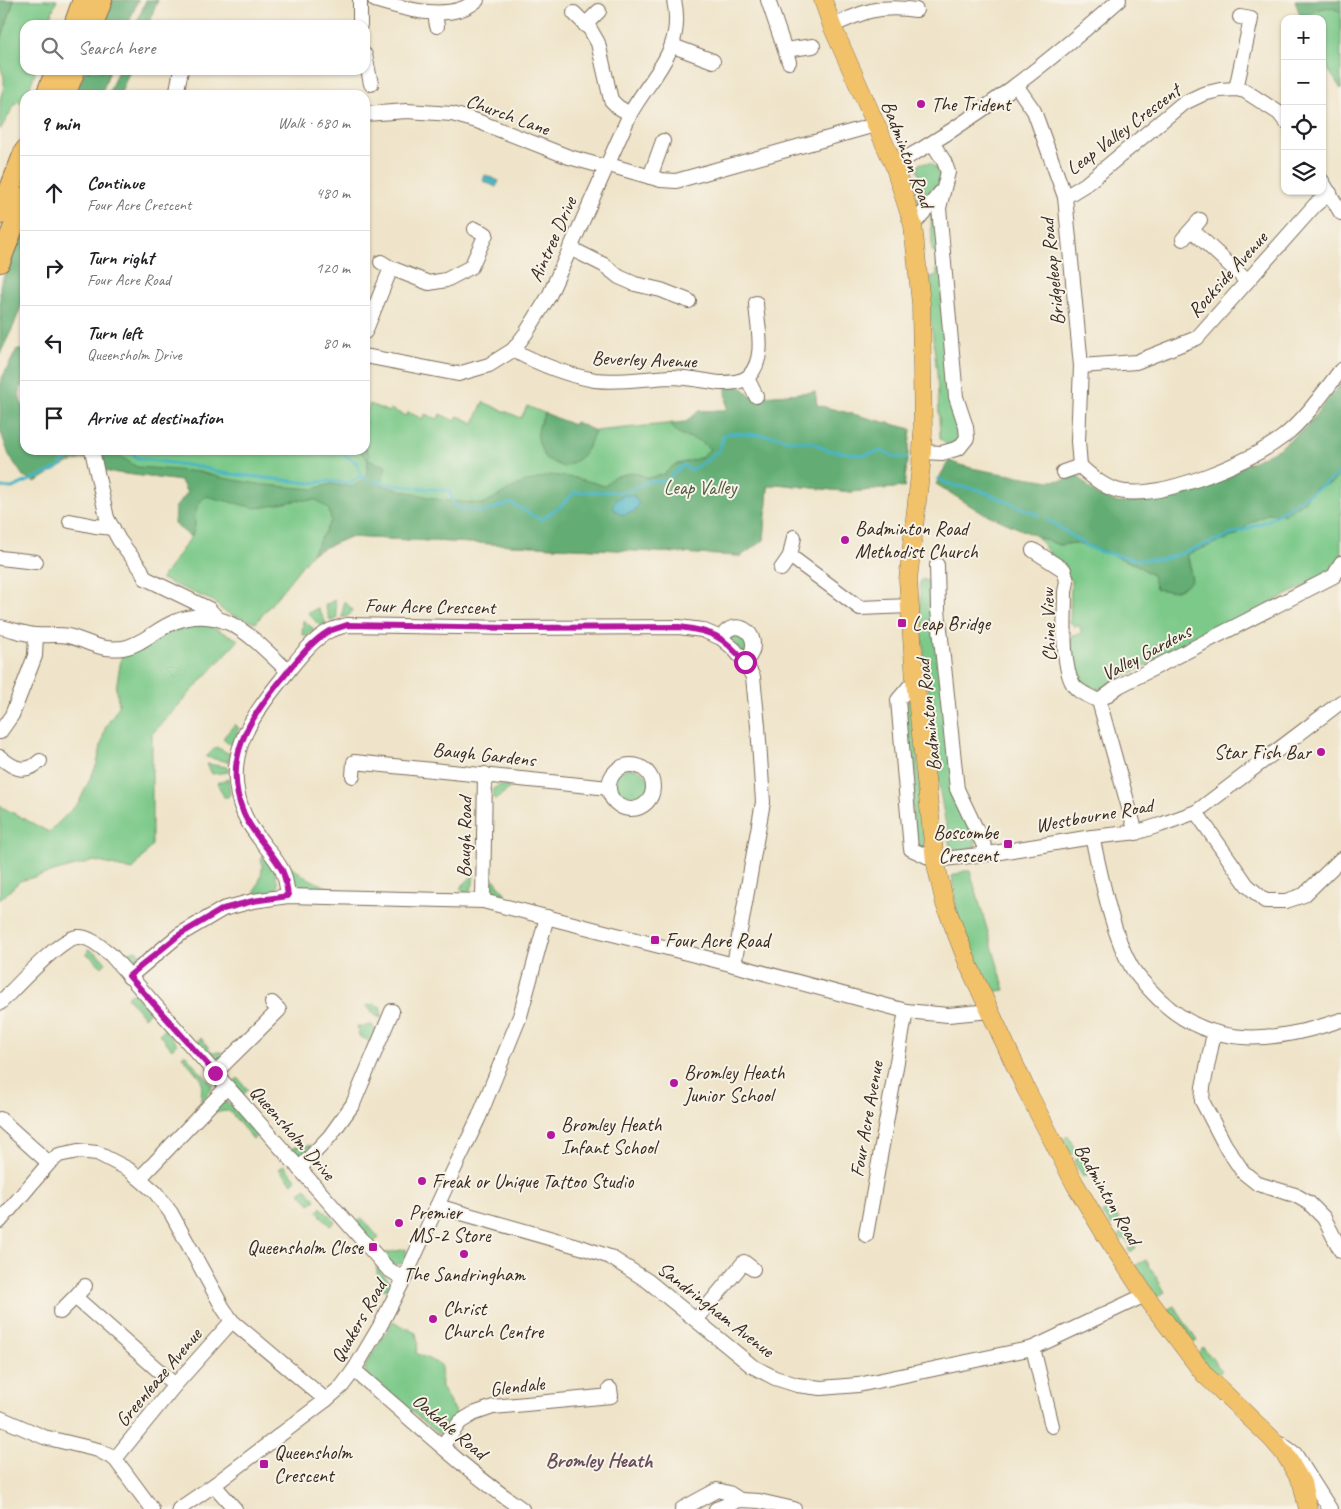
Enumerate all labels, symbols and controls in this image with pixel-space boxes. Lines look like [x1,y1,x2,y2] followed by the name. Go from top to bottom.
[1281,15,1326,195] map controls
[1281,15,1326,60] button: +
[20,20,370,75] search box
[38,34,66,62] icon: search
[78,36,155,60] text: Search here
[1281,60,1326,105] button: −
[1061,76,1188,181] street label: Leap Valley Crescent
[463,88,554,142] street label: Church Lane
[931,92,1013,117] place label: The Trident
[876,97,941,214] street label: Badminton Road
[915,98,927,110] marker: The Trident
[1281,105,1326,150] button: locate
[40,110,80,136] text: 9 min
[278,113,350,133] text: Walk · 680 m
[1281,150,1326,195] button: layers
[87,171,144,195] text: Continue
[40,179,68,207] icon: ahead
[316,183,350,203] text: 480 m
[523,191,583,286] street label: Aintree Drive
[87,195,191,215] text: Four Acre Crescent
[1034,214,1071,327] street label: Bridgeleap Road
[1182,225,1274,323] street label: Rockside Avenue
[87,246,154,270] text: Turn right
[40,254,68,282] icon: right
[316,258,350,278] text: 120 m
[87,270,170,290] text: Four Acre Road
[87,321,142,345] text: Turn left
[40,329,68,357] icon: left
[323,333,350,353] text: 80 m
[87,345,182,365] text: Queensholm Drive
[591,345,698,374] street label: Beverley Avenue
[40,404,68,432] icon: arrive
[87,406,223,430] text: Arrive at destination
[664,475,739,500] park label: Leap Valley
[855,516,979,564] place label: Badminton Road Methodist Church
[839,534,851,546] marker: Badminton Road Methodist Church
[1035,586,1062,662] street label: Chine View
[365,593,498,620] street label: Four Acre Crescent
[912,611,992,636] place label: Leap Bridge
[896,617,908,629] marker: Leap Bridge
[1097,617,1197,686] street label: Valley Gardens
[734,651,757,674] route start
[910,654,947,772] street label: Badminton Road
[431,737,539,773] street label: Baugh Gardens
[1214,740,1313,765] place label: Star Fish Bar
[1315,746,1327,758] marker: Star Fish Bar
[1033,792,1158,838] street label: Westbourne Road
[451,793,478,878] street label: Baugh Road
[933,820,1000,868] place label: Boscombe Crescent
[1002,838,1014,850] marker: Boscombe Crescent
[665,928,772,953] place label: Four Acre Road
[649,934,661,946] marker: Four Acre Road
[844,1058,889,1179] street label: Four Acre Avenue
[683,1060,786,1108] place label: Bromley Heath Junior School
[204,1062,227,1085] route end
[668,1077,680,1089] marker: Bromley Heath Junior School
[244,1079,342,1186] street label: Queensholm Drive
[561,1112,663,1160] place label: Bromley Heath Infant School
[545,1129,557,1141] marker: Bromley Heath Infant School
[1068,1139,1148,1252] street label: Badminton Road
[432,1169,634,1194] place label: Freak or Unique Tattoo Studio
[416,1175,428,1187] marker: Freak or Unique Tattoo Studio
[409,1200,492,1248] place label: Premier MS-2 Store
[393,1217,405,1229] marker: Premier MS-2 Store
[247,1235,364,1260] place label: Queensholm Close
[367,1241,379,1253] marker: Queensholm Close
[458,1248,470,1260] marker: The Sandringham
[652,1256,780,1364] street label: Sandringham Avenue
[403,1262,527,1287] place label: The Sandringham
[325,1273,394,1367] street label: Quakers Road
[443,1296,545,1344] place label: Christ Church Centre
[427,1313,439,1325] marker: Christ Church Centre
[110,1322,208,1432] street label: Greenleaze Avenue
[488,1371,547,1402] street label: Glendale
[407,1388,495,1467] street label: Oakdale Road
[274,1440,354,1488] place label: Queensholm Crescent
[545,1447,654,1473] district label: Bromley Heath
[258,1458,270,1470] marker: Queensholm Crescent

